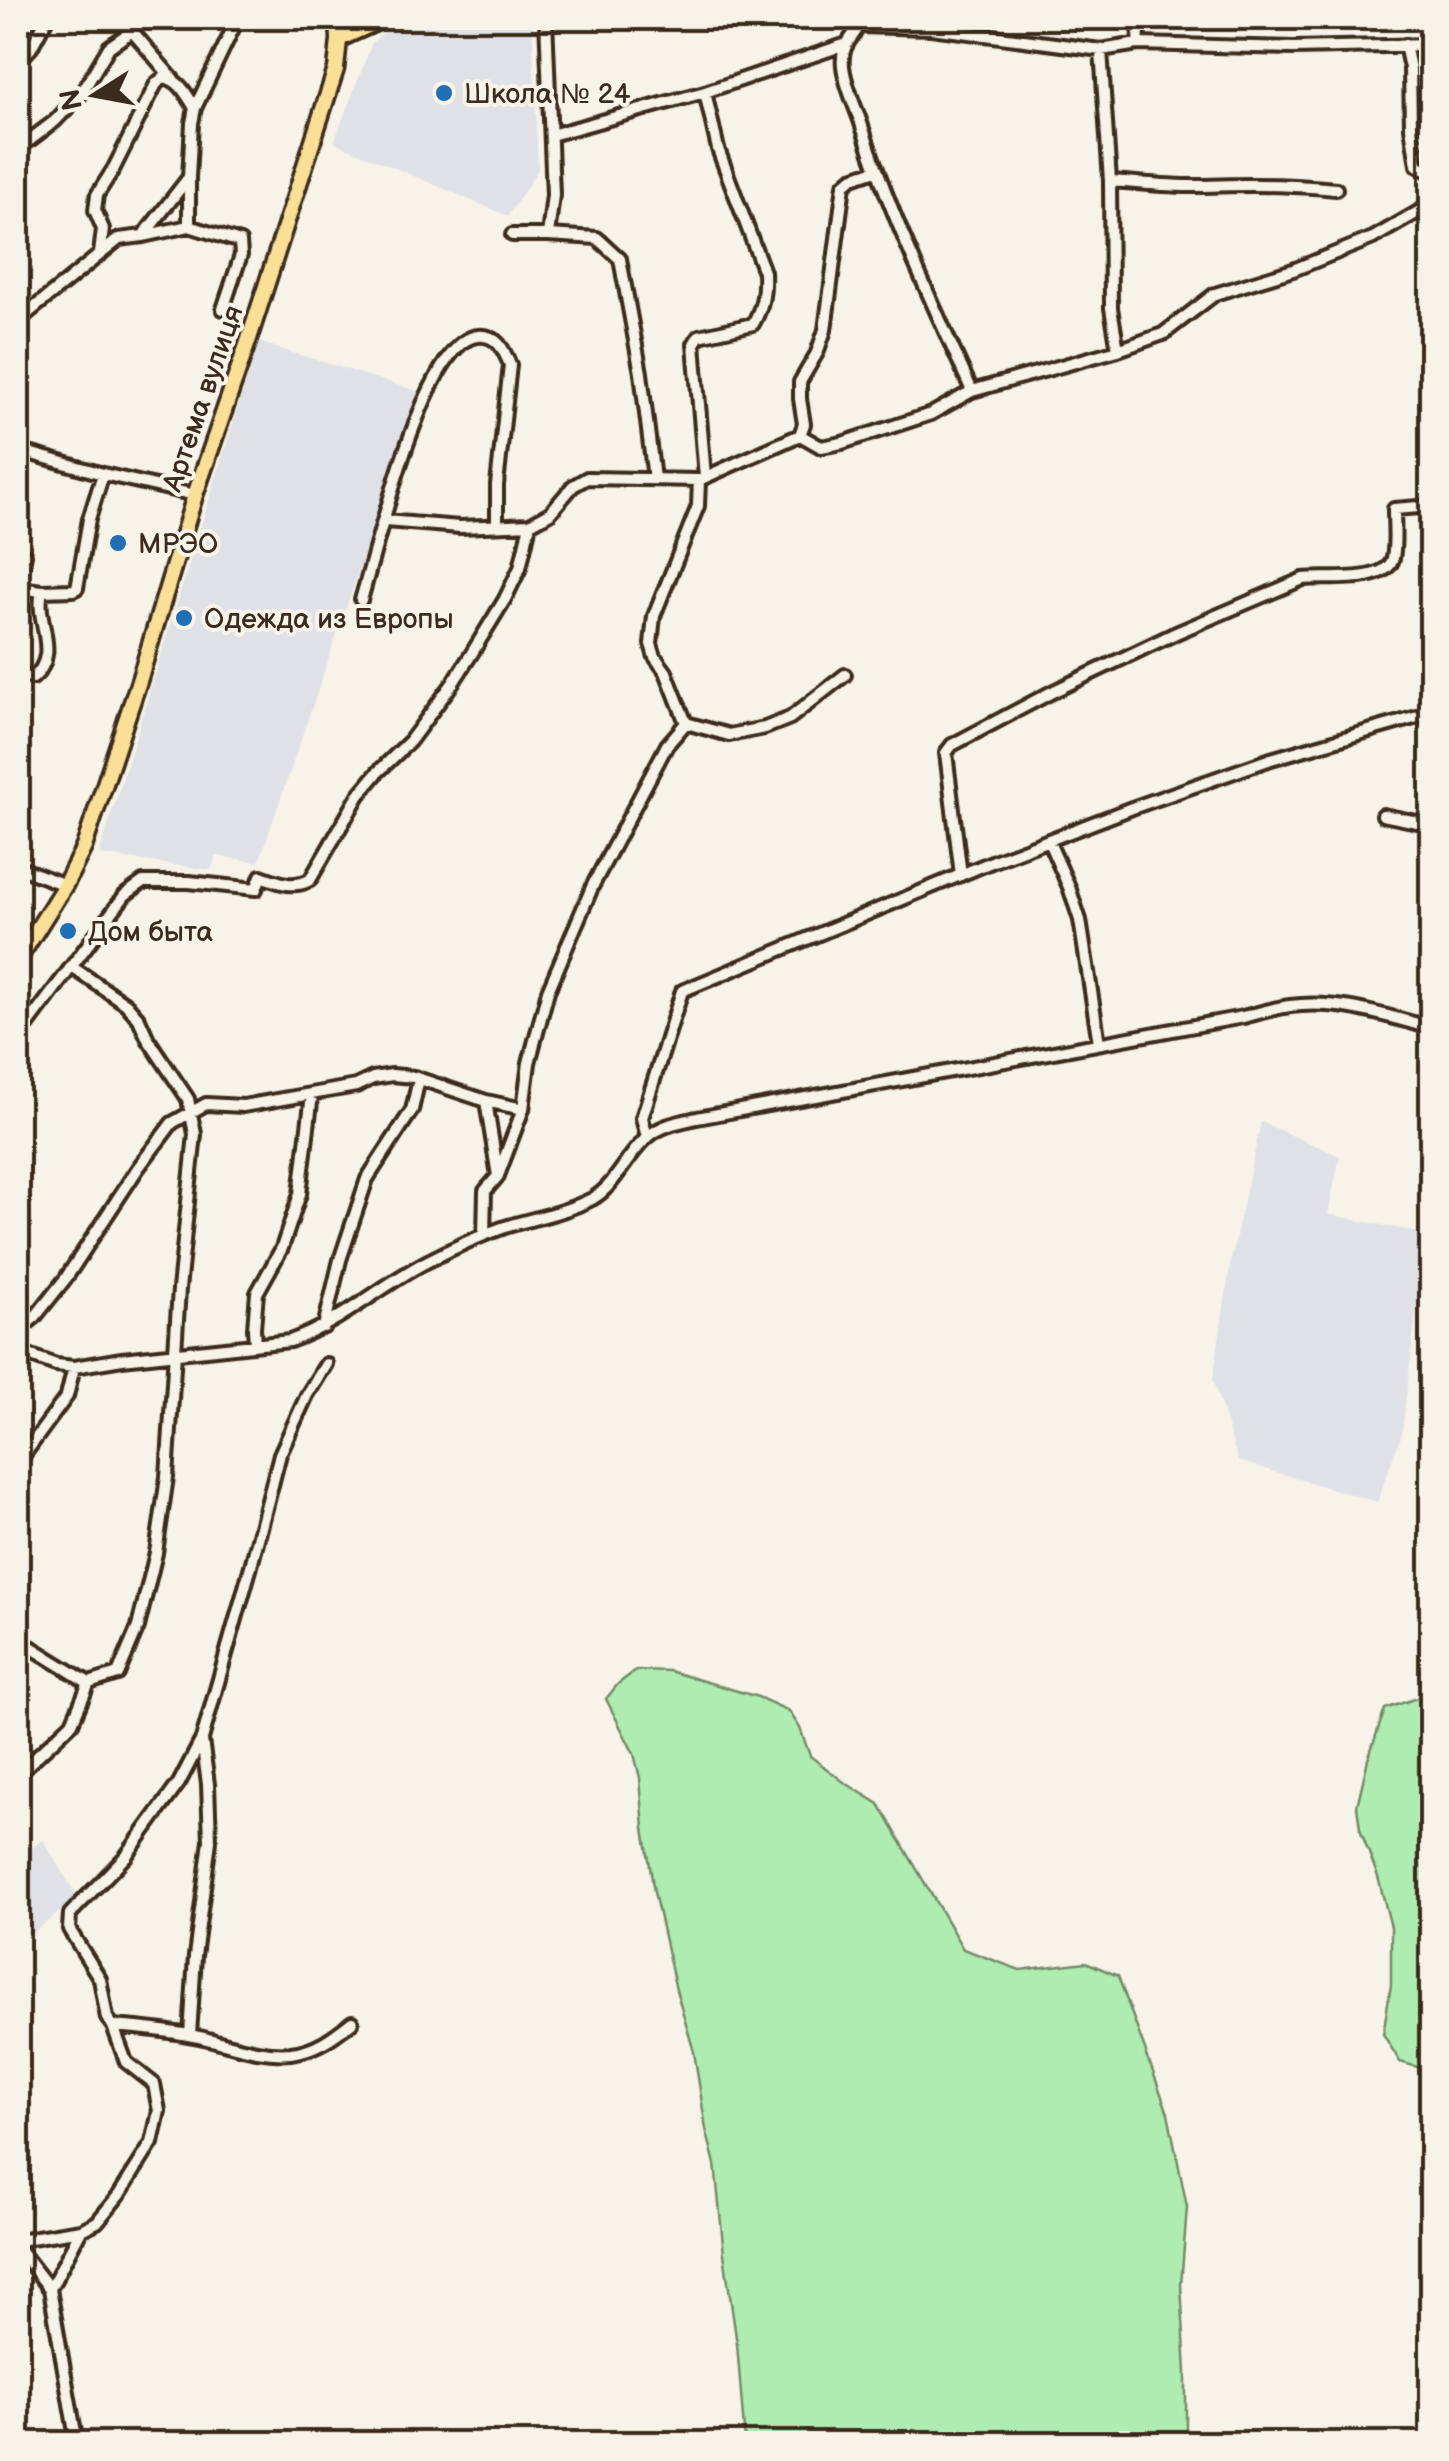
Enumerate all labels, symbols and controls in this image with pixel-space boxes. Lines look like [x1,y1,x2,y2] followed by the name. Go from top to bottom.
[45,45,145,145] north arrow
[464,78,631,111] place label: Школа № 24
[433,82,455,104] marker: Школа № 24
[54,86,90,113] text: N
[156,301,251,497] street label: Артема вулиця
[138,528,218,561] place label: МРЭО
[107,532,129,554] marker: МРЭО
[204,603,454,636] place label: Одежда из Европы
[173,607,195,629] marker: Одежда из Европы
[88,916,213,949] place label: Дом быта
[57,920,79,942] marker: Дом быта

